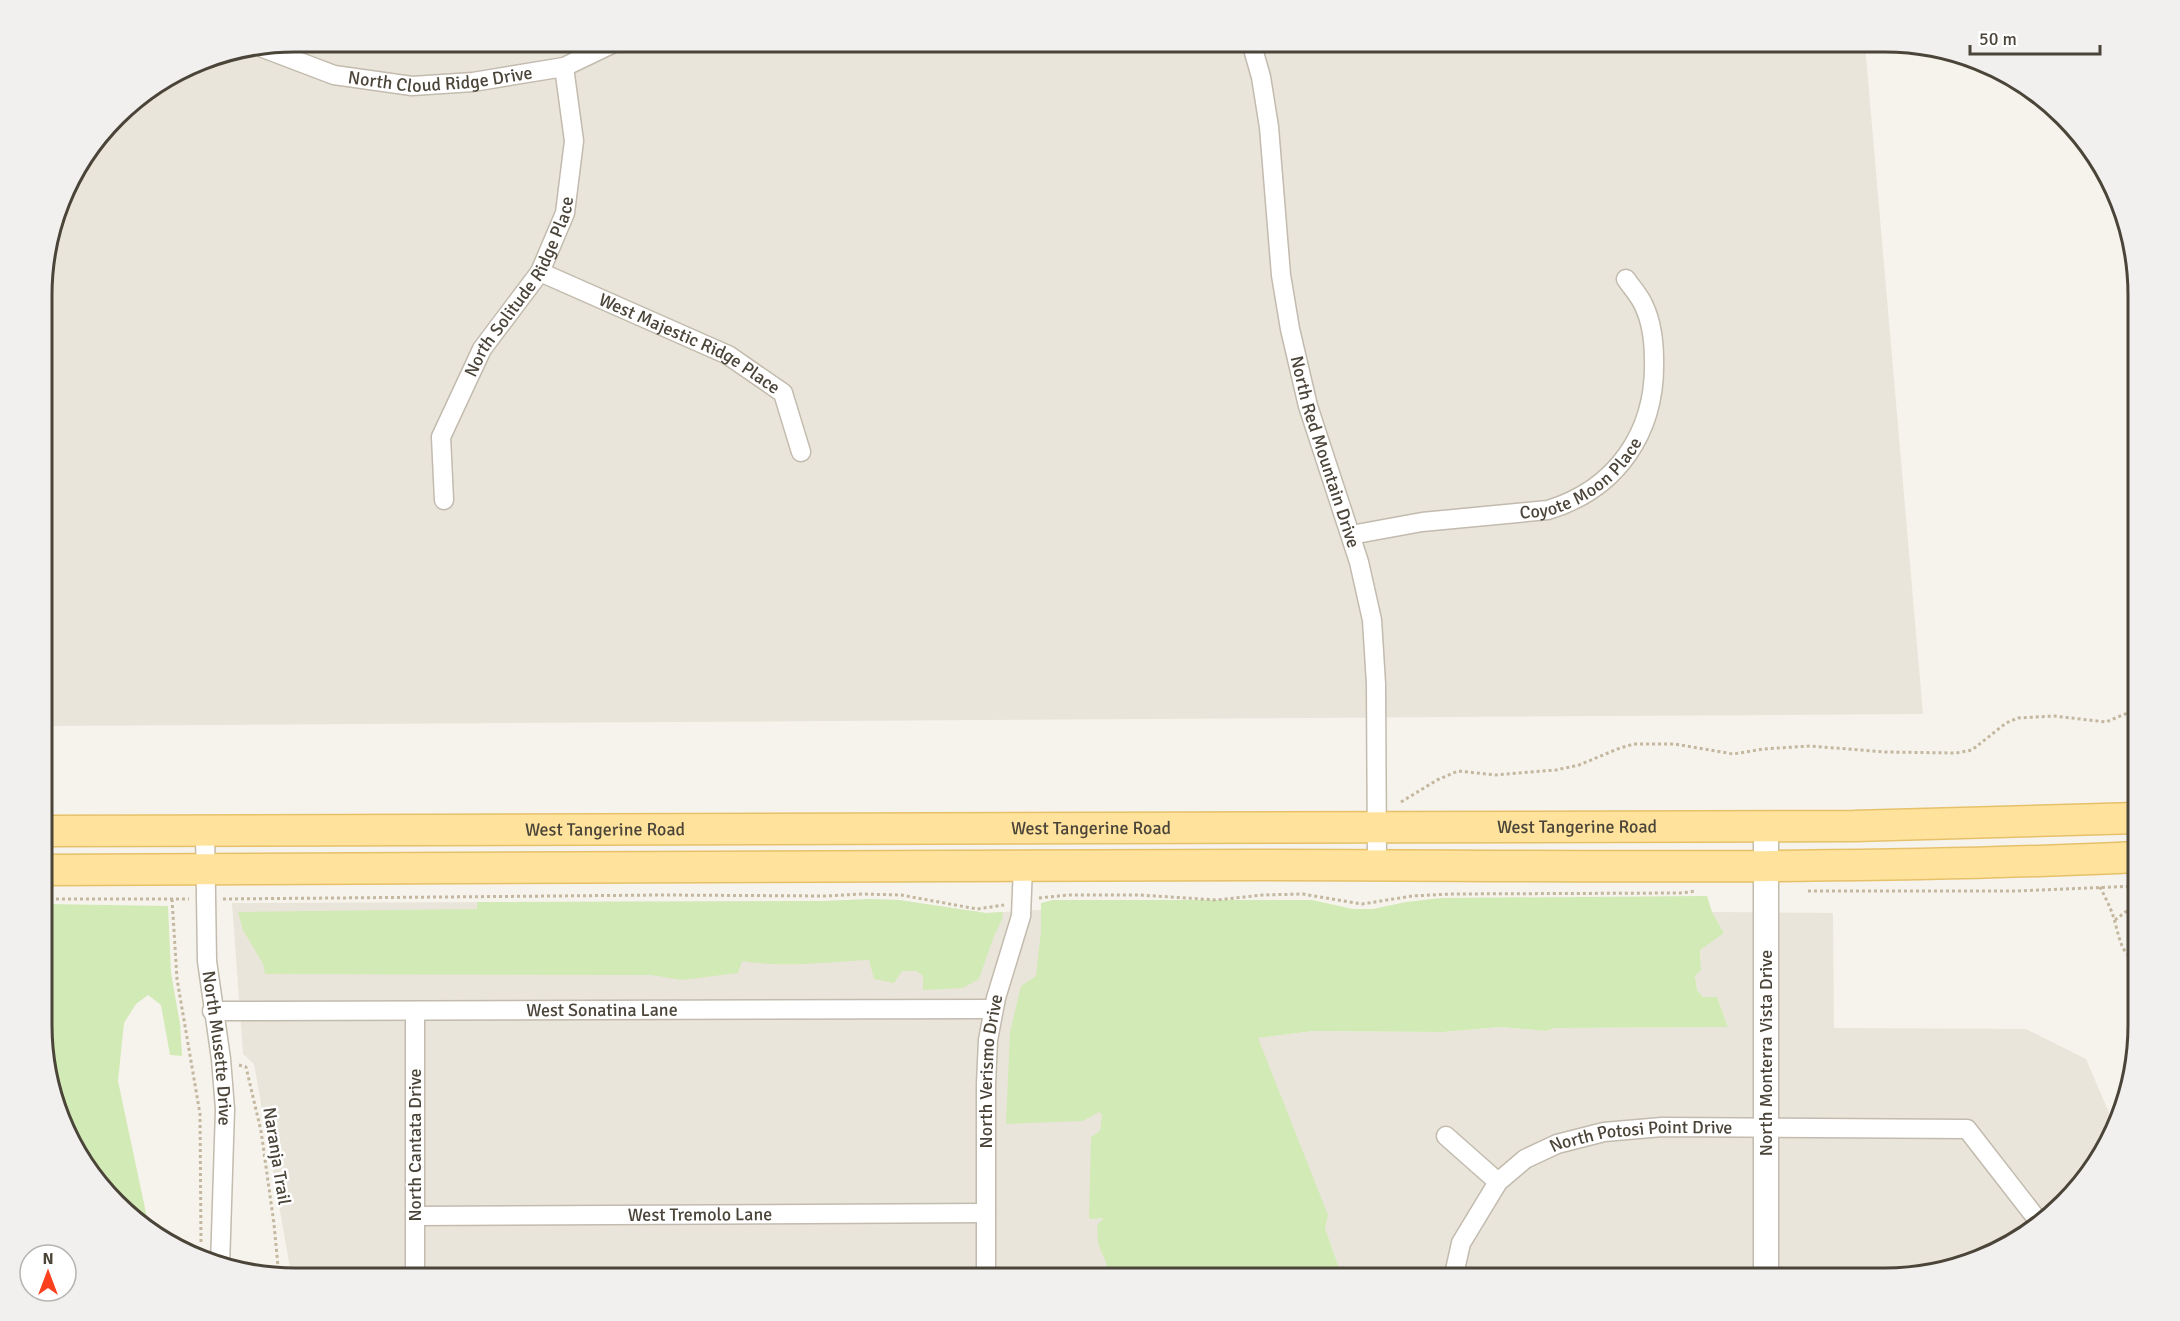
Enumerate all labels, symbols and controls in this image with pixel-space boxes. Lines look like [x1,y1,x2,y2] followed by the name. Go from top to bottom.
[1970,18,2100,56] scale bar
[1979,28,2017,50] text: 50 m
[347,61,534,97] street label: North Cloud Ridge Drive
[460,195,578,380] street label: North Solitude Ridge Place
[595,288,784,399] street label: West Majestic Ridge Place
[1286,354,1365,551] street label: North Red Mountain Drive
[1519,433,1647,524] street label: Coyote Moon Place
[1497,816,1657,838] street label: West Tangerine Road
[1011,817,1171,839] street label: West Tangerine Road
[525,818,685,841] street label: West Tangerine Road
[1755,950,1777,1156] street label: North Monterra Vista Drive
[198,969,236,1126] street label: North Musette Drive
[975,992,1007,1148] street label: North Verismo Drive
[526,999,678,1021] street label: West Sonatina Lane
[404,1068,426,1222] street label: North Cantata Drive
[258,1106,296,1206] street label: Naranja Trail
[1546,1116,1732,1157] street label: North Potosi Point Drive
[628,1203,772,1226] street label: West Tremolo Lane
[18,1243,78,1303] north arrow
[42,1249,54,1269] text: N

